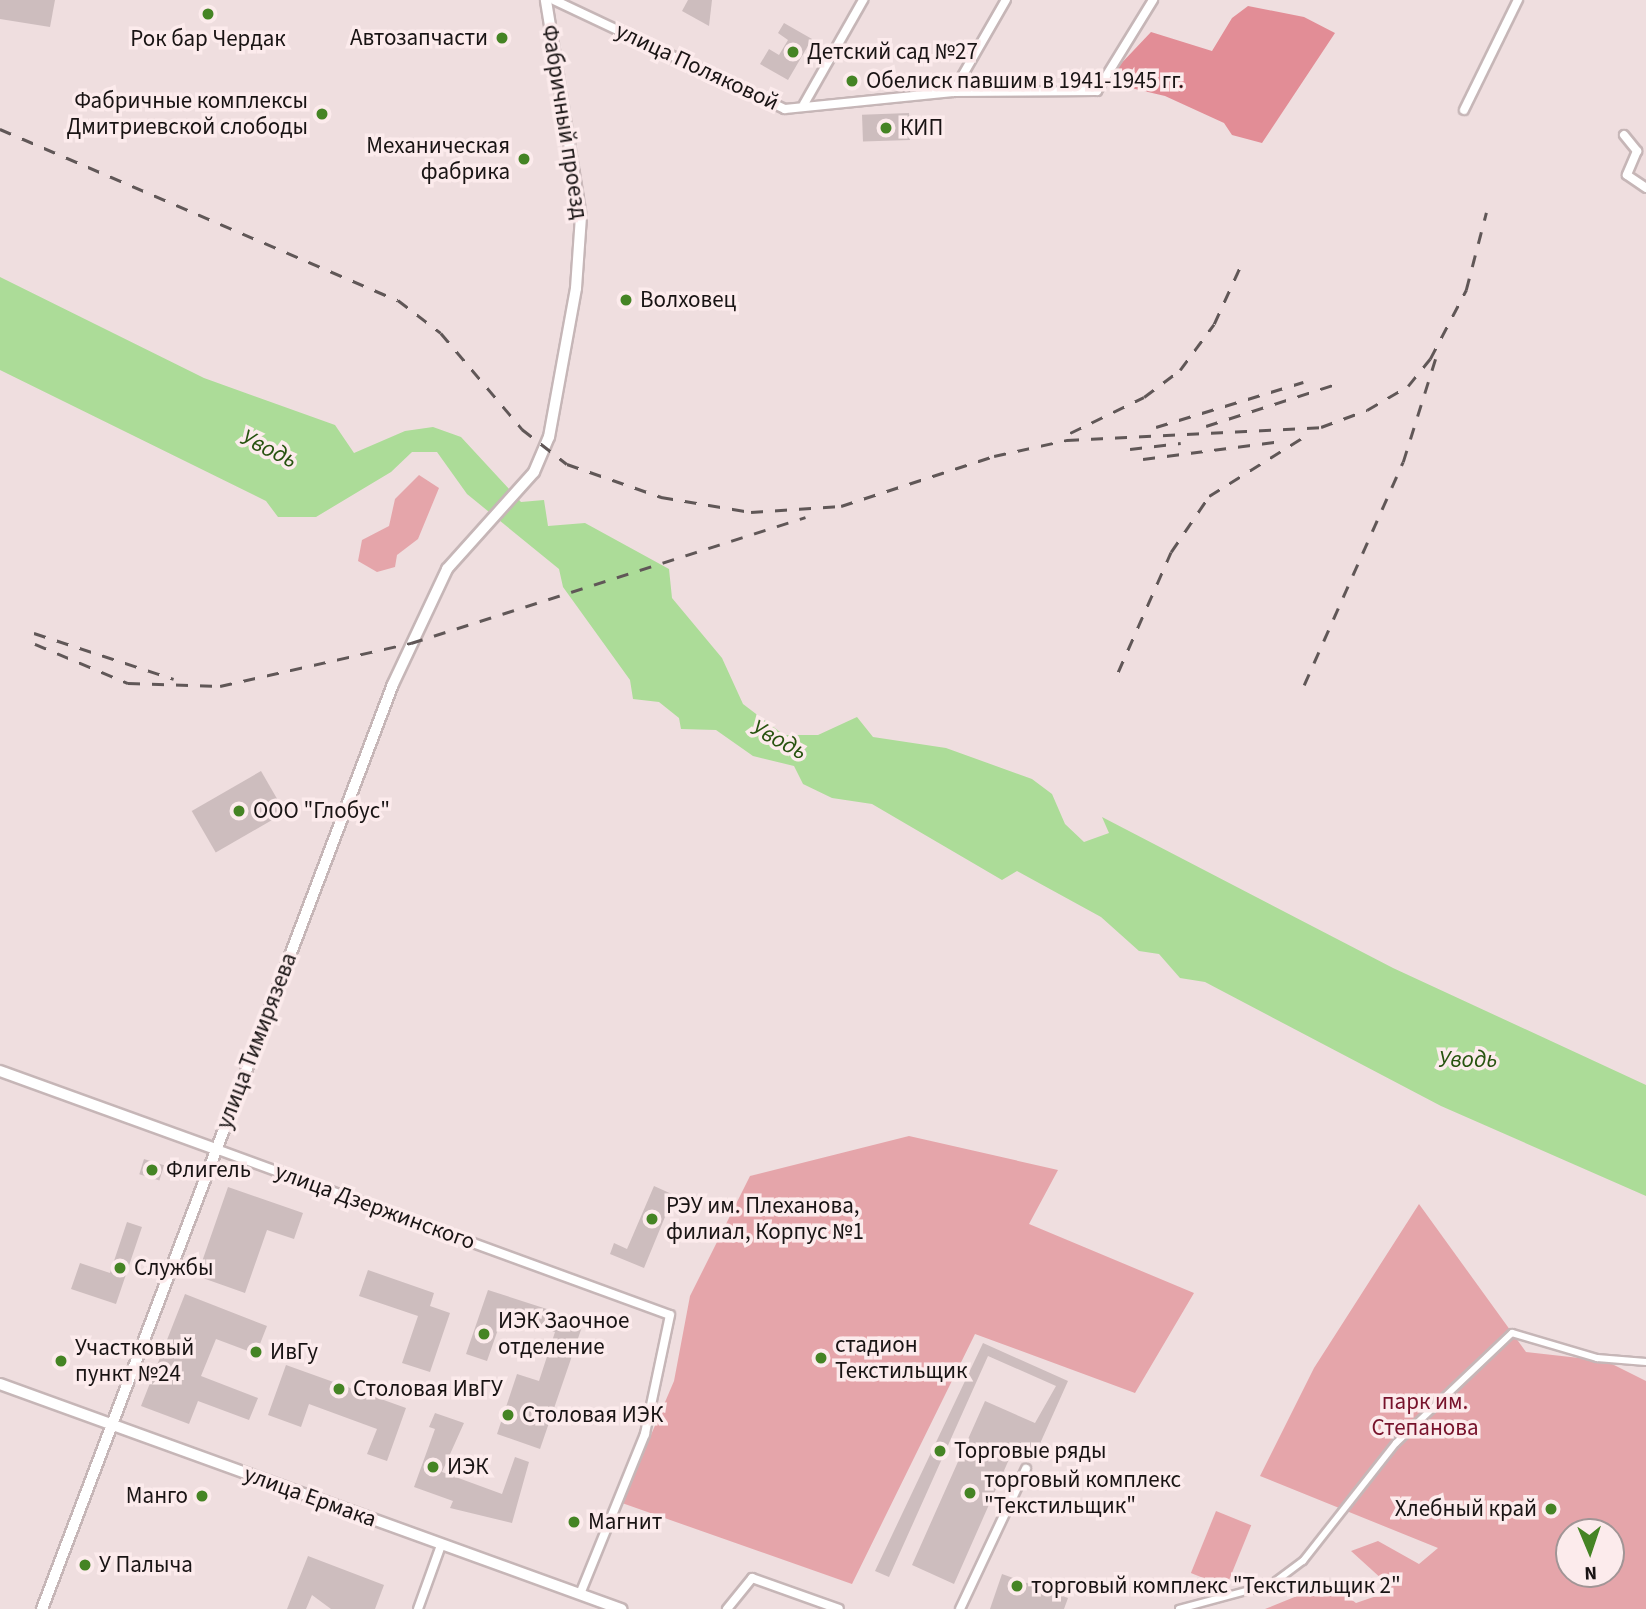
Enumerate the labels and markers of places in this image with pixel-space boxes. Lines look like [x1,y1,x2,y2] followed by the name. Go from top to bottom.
[200,6,216,22] marker: Рок бар Чердак
[350,24,488,52] place label: Автозапчасти
[130,25,286,53] place label: Рок бар Чердак
[494,30,510,46] marker: Автозапчасти
[807,38,978,66] place label: Детский сад №27
[785,44,801,60] marker: Детский сад №27
[866,67,1184,95] place label: Обелиск павшим в 1941-1945 гг.
[844,73,860,89] marker: Обелиск павшим в 1941-1945 гг.
[66,87,308,141] place label: Фабричные комплексы Дмитриевской слободы
[314,106,330,122] marker: Фабричные комплексы Дмитриевской слободы
[900,114,943,142] place label: КИП
[878,120,894,136] marker: КИП
[366,132,510,186] place label: Механическая фабрика
[516,151,532,167] marker: Механическая фабрика
[640,286,736,314] place label: Волховец
[618,292,634,308] marker: Волховец
[253,797,390,825] place label: ООО "Глобус"
[231,803,247,819] marker: ООО "Глобус"
[166,1156,251,1184] place label: Флигель
[144,1162,160,1178] marker: Флигель
[666,1192,864,1246] place label: РЭУ им. Плеханова, филиал, Корпус №1
[644,1211,660,1227] marker: РЭУ им. Плеханова, филиал, Корпус №1
[134,1254,214,1282] place label: Службы
[112,1260,128,1276] marker: Службы
[498,1307,629,1361] place label: ИЭК Заочное отделение
[476,1326,492,1342] marker: ИЭК Заочное отделение
[835,1331,967,1385] place label: стадион Текстильщик
[75,1334,194,1388] place label: Участковый пункт №24
[270,1338,318,1366] place label: ИвГу
[248,1344,264,1360] marker: ИвГу
[813,1350,829,1366] marker: стадион Текстильщик
[53,1353,69,1369] marker: Участковый пункт №24
[353,1375,503,1403] place label: Столовая ИвГУ
[331,1381,347,1397] marker: Столовая ИвГУ
[522,1401,663,1429] place label: Столовая ИЭК
[500,1407,516,1423] marker: Столовая ИЭК
[954,1437,1106,1465] place label: Торговые ряды
[932,1443,948,1459] marker: Торговые ряды
[447,1453,489,1481] place label: ИЭК
[425,1459,441,1475] marker: ИЭК
[984,1466,1181,1520] place label: торговый комплекс "Текстильщик"
[126,1482,188,1510] place label: Манго
[962,1485,978,1501] marker: торговый комплекс "Текстильщик"
[194,1488,210,1504] marker: Манго
[1395,1495,1537,1523] place label: Хлебный край
[1543,1501,1559,1517] marker: Хлебный край
[588,1508,662,1536] place label: Магнит
[566,1514,582,1530] marker: Магнит
[99,1551,193,1579] place label: У Палыча
[77,1557,93,1573] marker: У Палыча
[1031,1572,1401,1600] place label: торговый комплекс "Текстильщик 2"
[1009,1578,1025,1594] marker: торговый комплекс "Текстильщик 2"

